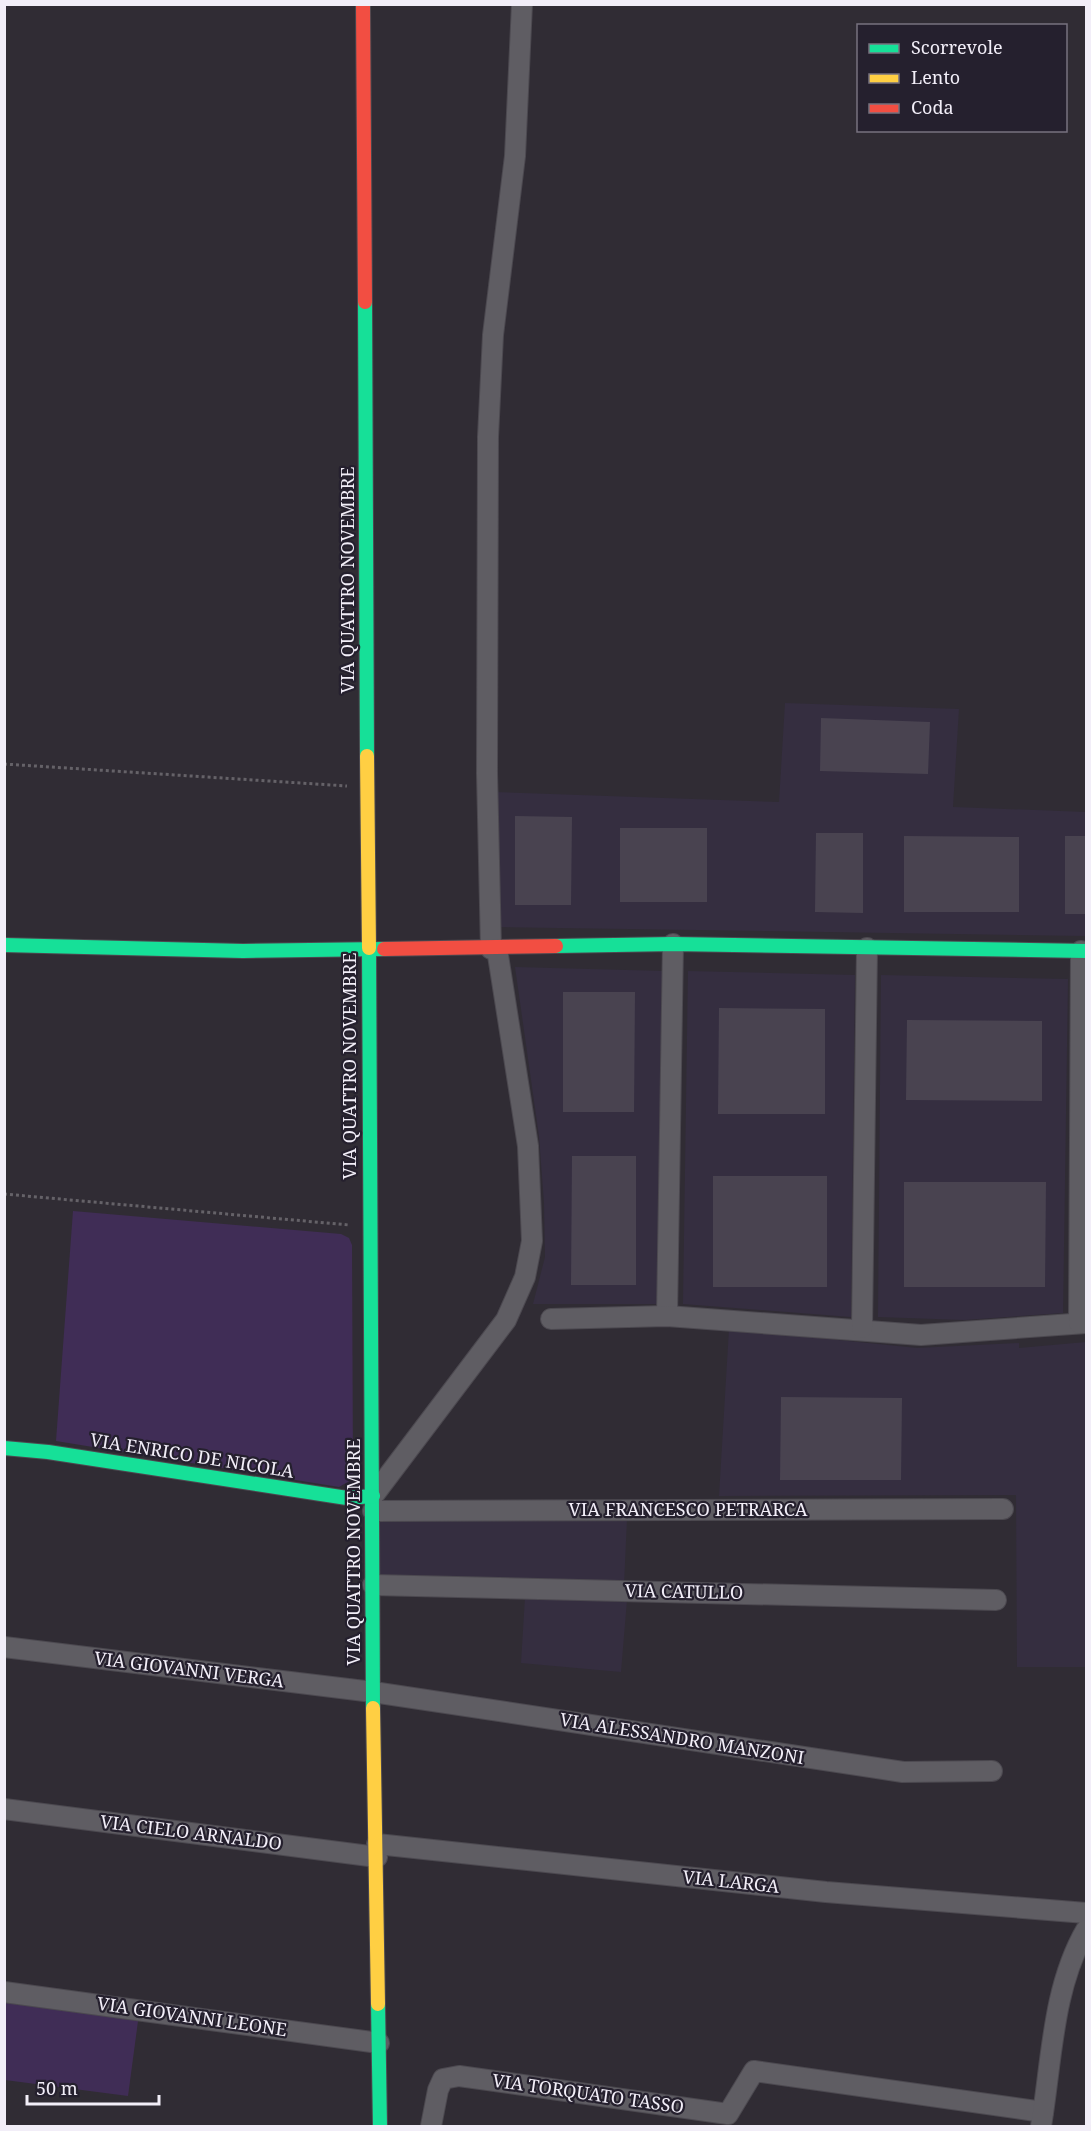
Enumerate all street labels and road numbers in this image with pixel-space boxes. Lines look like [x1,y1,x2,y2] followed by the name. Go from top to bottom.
[335,467,359,693] street label: VIA QUATTRO NOVEMBRE
[337,953,361,1179] street label: VIA QUATTRO NOVEMBRE
[88,1427,296,1483] street label: VIA ENRICO DE NICOLA
[341,1439,365,1665] street label: VIA QUATTRO NOVEMBRE
[569,1497,808,1521] street label: VIA FRANCESCO PETRARCA
[625,1578,743,1604] street label: VIA CATULLO
[93,1645,286,1693] street label: VIA GIOVANNI VERGA
[558,1707,806,1769] street label: VIA ALESSANDRO MANZONI
[99,1809,283,1855] street label: VIA CIELO ARNALDO
[682,1864,781,1898] street label: VIA LARGA
[96,1991,289,2041] street label: VIA GIOVANNI LEONE
[491,2068,686,2118] street label: VIA TORQUATO TASSO

